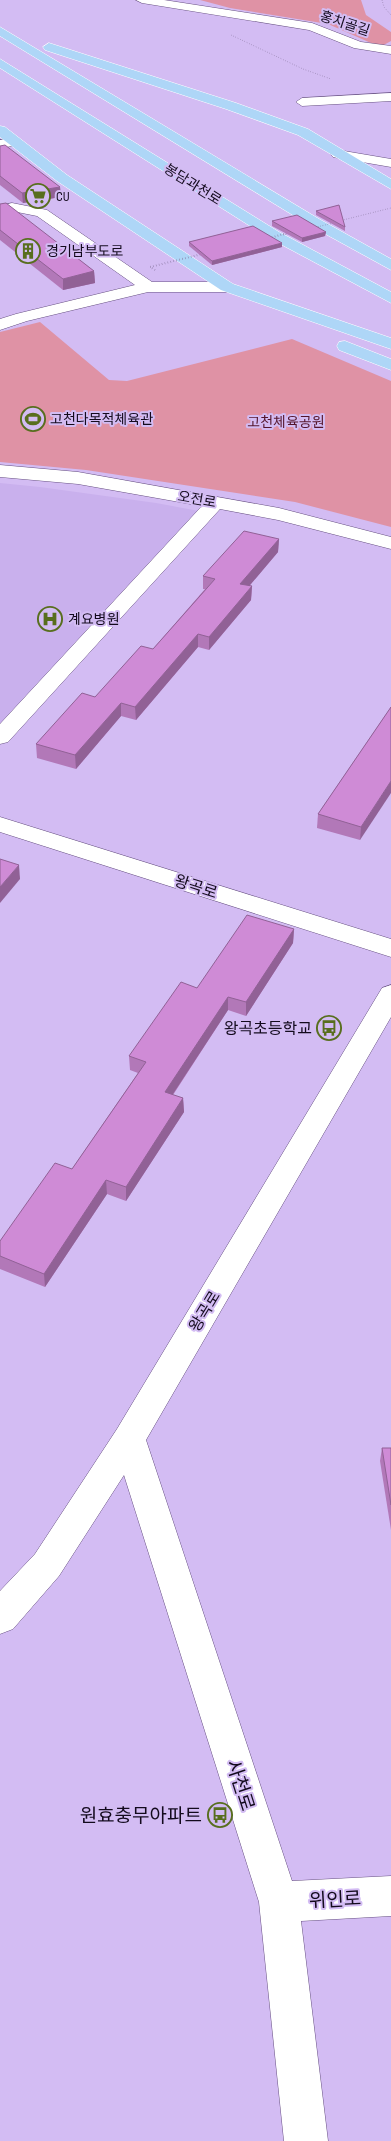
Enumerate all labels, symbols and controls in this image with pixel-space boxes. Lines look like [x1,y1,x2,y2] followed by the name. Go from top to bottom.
[318,7,372,40] street label: 홍치골길
[161,160,225,209] street label: 봉담과천로
[25,183,51,209] supermarket icon: CU
[56,188,70,205] place label: CU
[15,238,41,264] building icon: 경기남부도로
[46,243,123,260] place label: 경기남부도로
[20,406,46,432] sports icon: 고천다목적체육관
[50,411,153,428] place label: 고천다목적체육관
[247,414,325,431] park label: 고천체육공원
[176,488,218,511] street label: 오전로
[37,606,63,632] hospital icon: 계요병원
[68,611,120,628] place label: 계요병원
[172,872,220,903] street label: 왕곡로
[316,1015,342,1041] bus stop icon: 왕곡초등학교
[224,1020,312,1039] place label: 왕곡초등학교
[186,1288,225,1336] street label: 왕곡로
[221,1757,259,1814] street label: 사천로
[207,1802,233,1828] bus stop icon: 원효충무아파트
[80,1805,202,1828] place label: 원효충무아파트
[308,1888,362,1913] street label: 위인로

